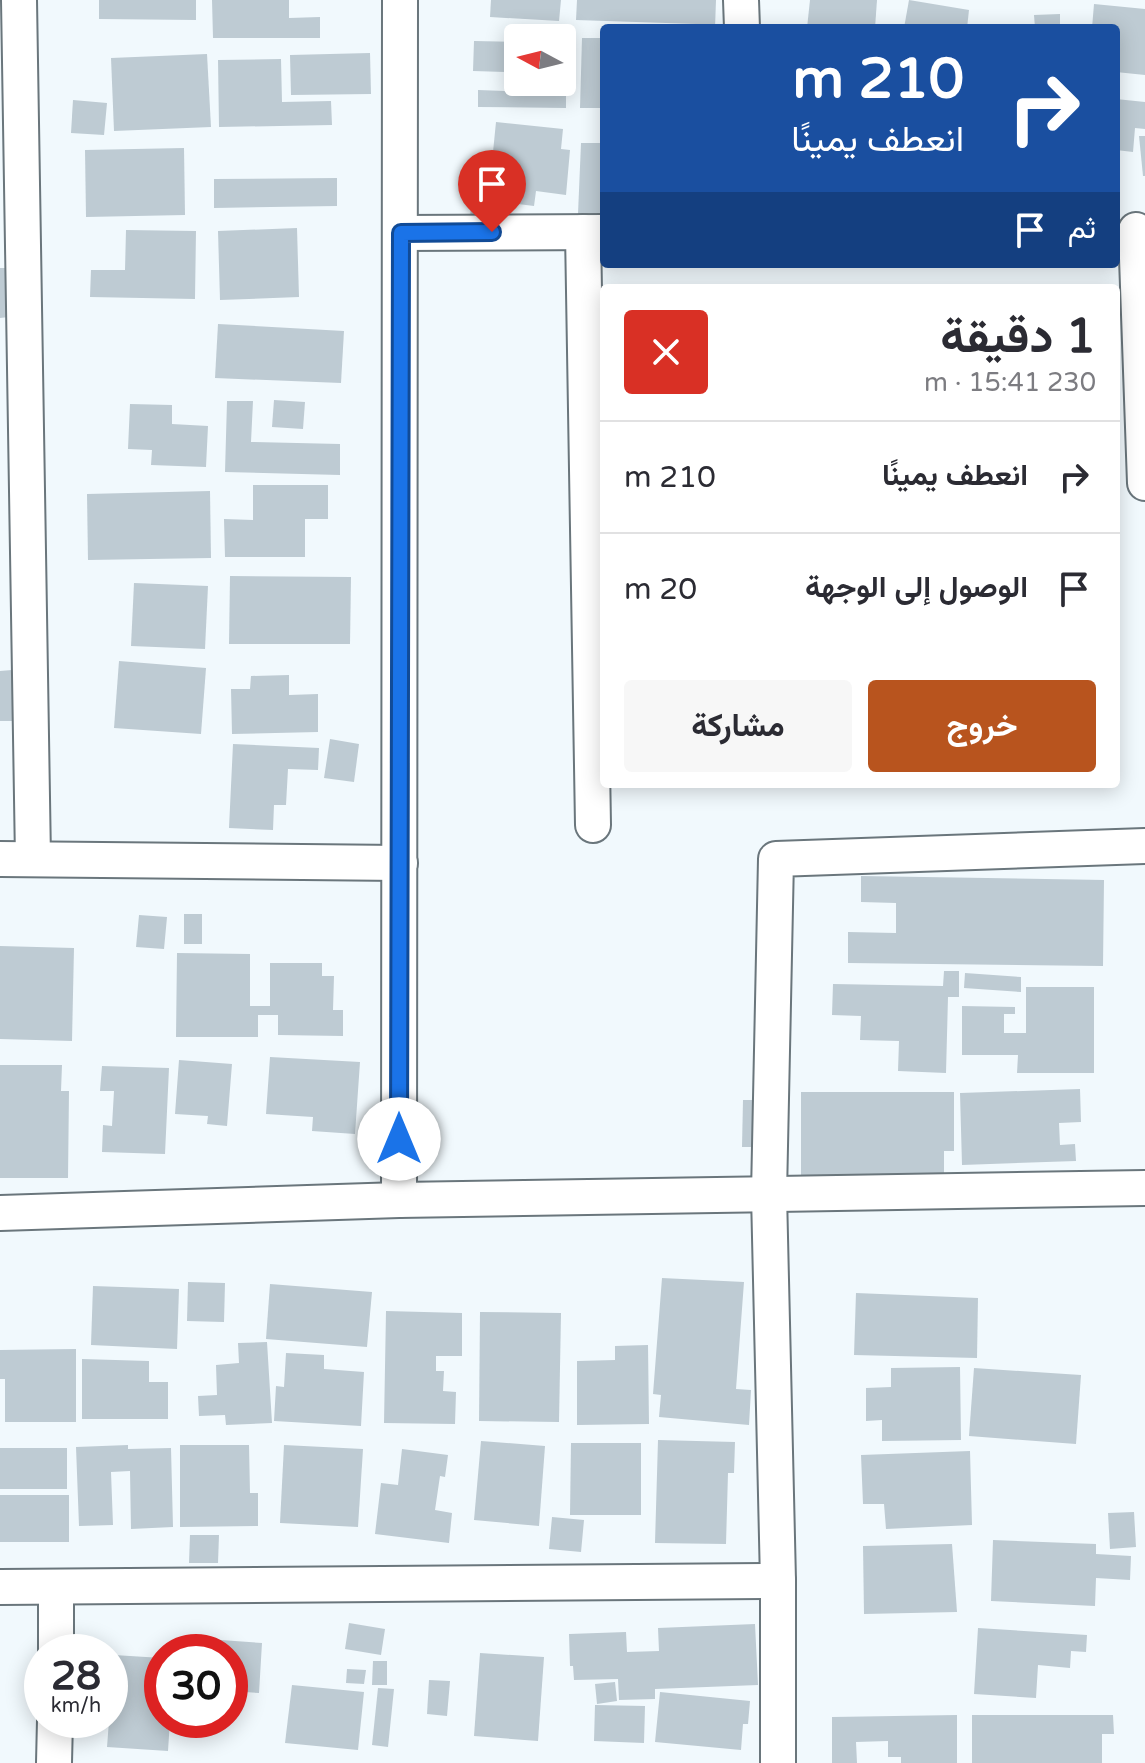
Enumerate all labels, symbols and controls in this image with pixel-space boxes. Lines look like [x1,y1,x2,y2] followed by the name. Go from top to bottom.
[504,24,576,96] north arrow
[504,24,576,96] map controls
[793,46,964,113] text: 210 m
[992,56,1096,160] icon: right
[791,118,964,161] text: انعطف يمينًا
[458,150,526,232] pin
[470,162,514,206] icon: arrive
[1008,208,1052,252] icon: arrive
[1068,210,1096,247] text: ثم
[940,308,1096,366] text: 1 دقيقة
[624,310,708,394] button: close
[924,367,1096,398] text: 230 m · 15:41
[1052,455,1096,499] icon: right
[882,457,1028,494] text: انعطف يمينًا
[624,459,716,496] text: 210 m
[1052,567,1096,611] icon: arrive
[805,569,1028,606] text: الوصول إلى الوجهة
[624,571,697,608] text: 20 m
[624,680,852,772] button: مشاركة
[868,680,1096,772] button: خروج
[357,1097,441,1181] position arrow
[144,1634,248,1738] speed limit sign: 30
[51,1652,101,1700] text: 28
[51,1694,101,1718] text: km/h

